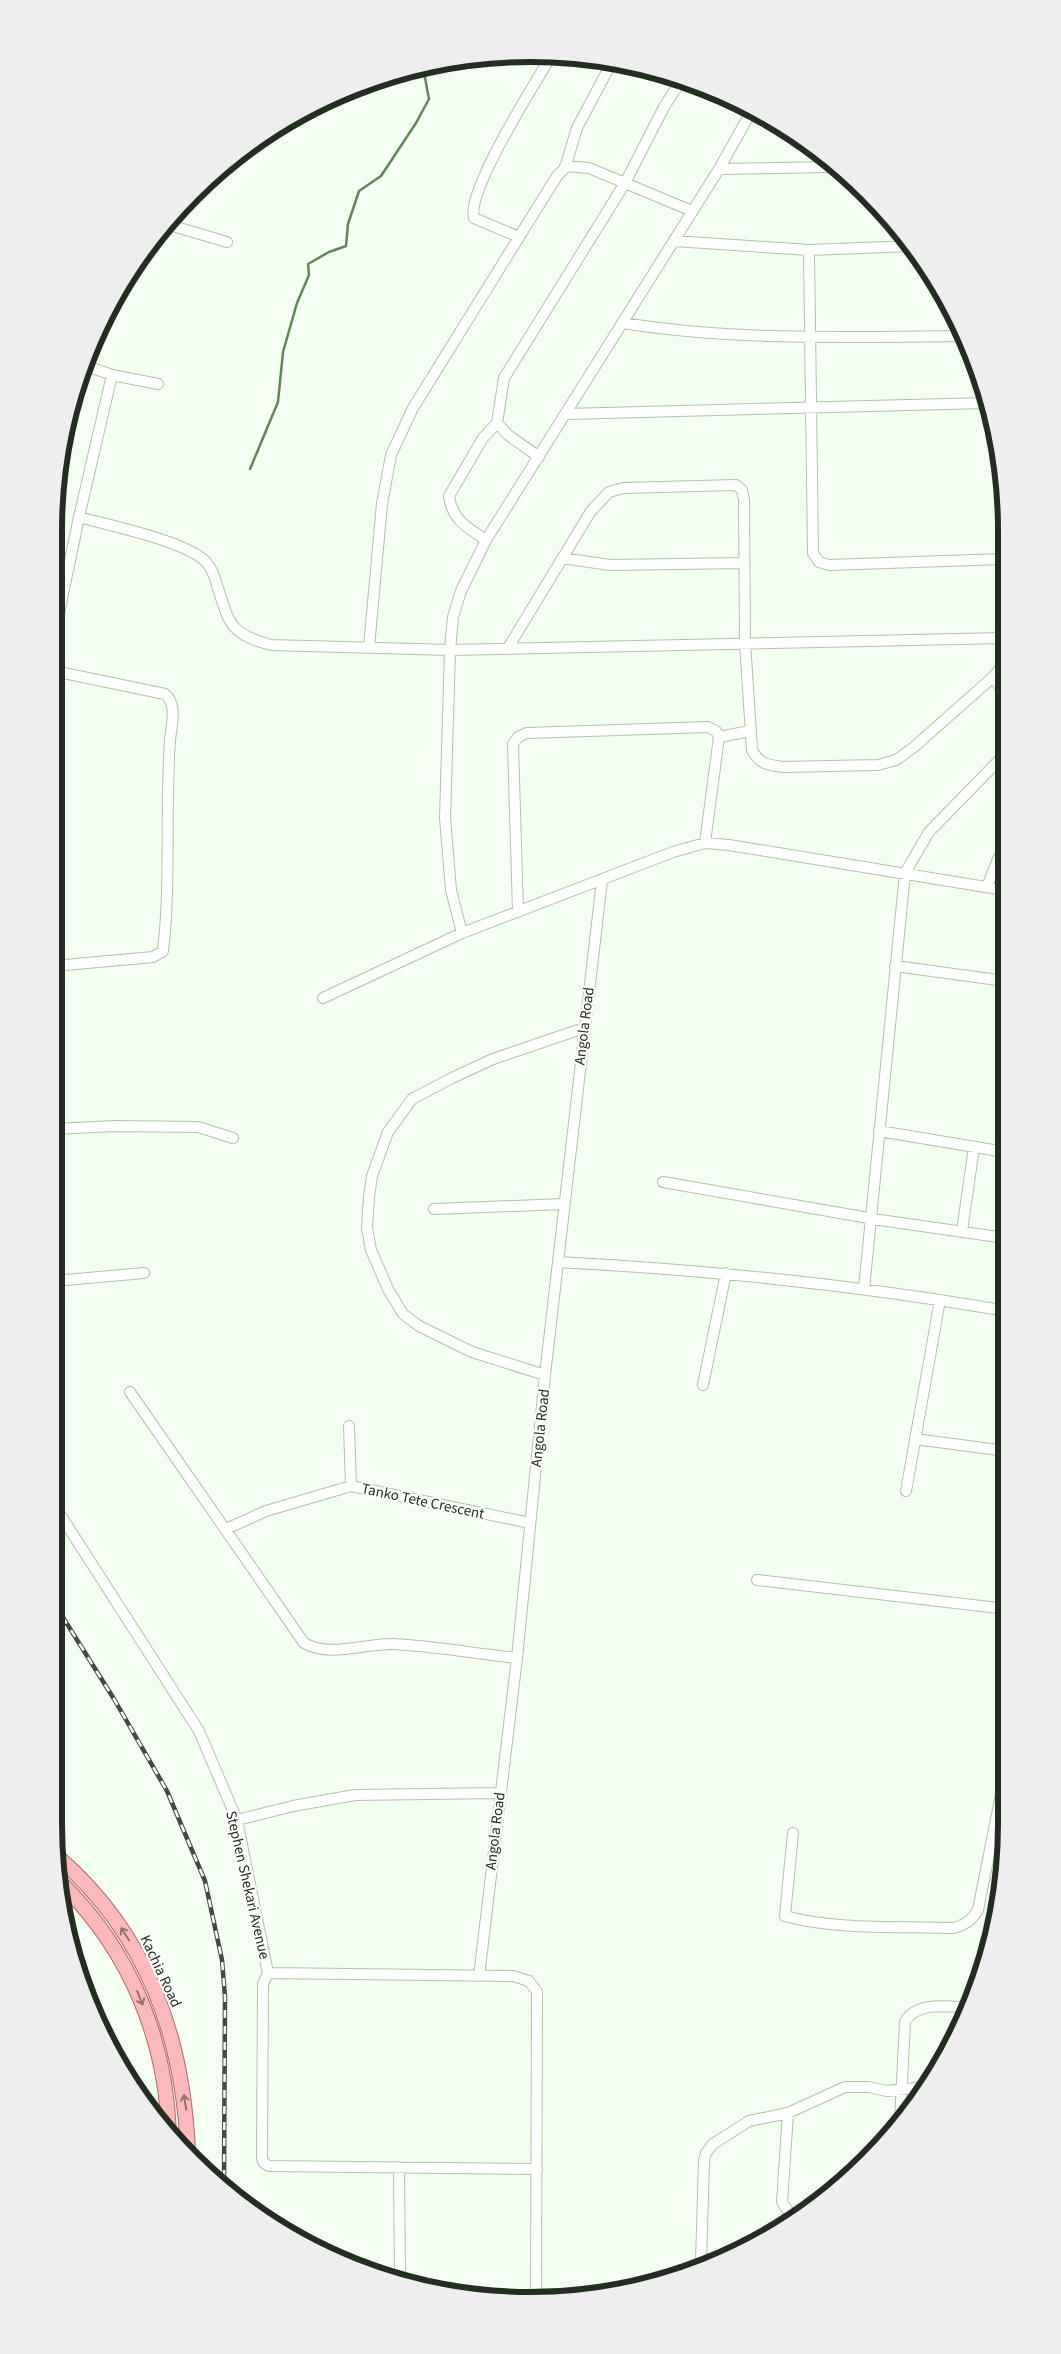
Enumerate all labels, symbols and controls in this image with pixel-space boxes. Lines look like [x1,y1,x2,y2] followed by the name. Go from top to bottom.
[569,986,600,1066] street label: Angola Road
[526,1388,555,1468] street label: Angola Road
[359,1478,486,1525] street label: Tanko Tete Crescent
[480,1791,511,1871] street label: Angola Road
[220,1809,275,1961] street label: Stephen Shekari Avenue
[120,1927,131,1941] one-way arrow
[135,1932,186,2011] street label: Kachia Road
[136,1990,145,2005] one-way arrow
[179,2095,189,2111] one-way arrow

